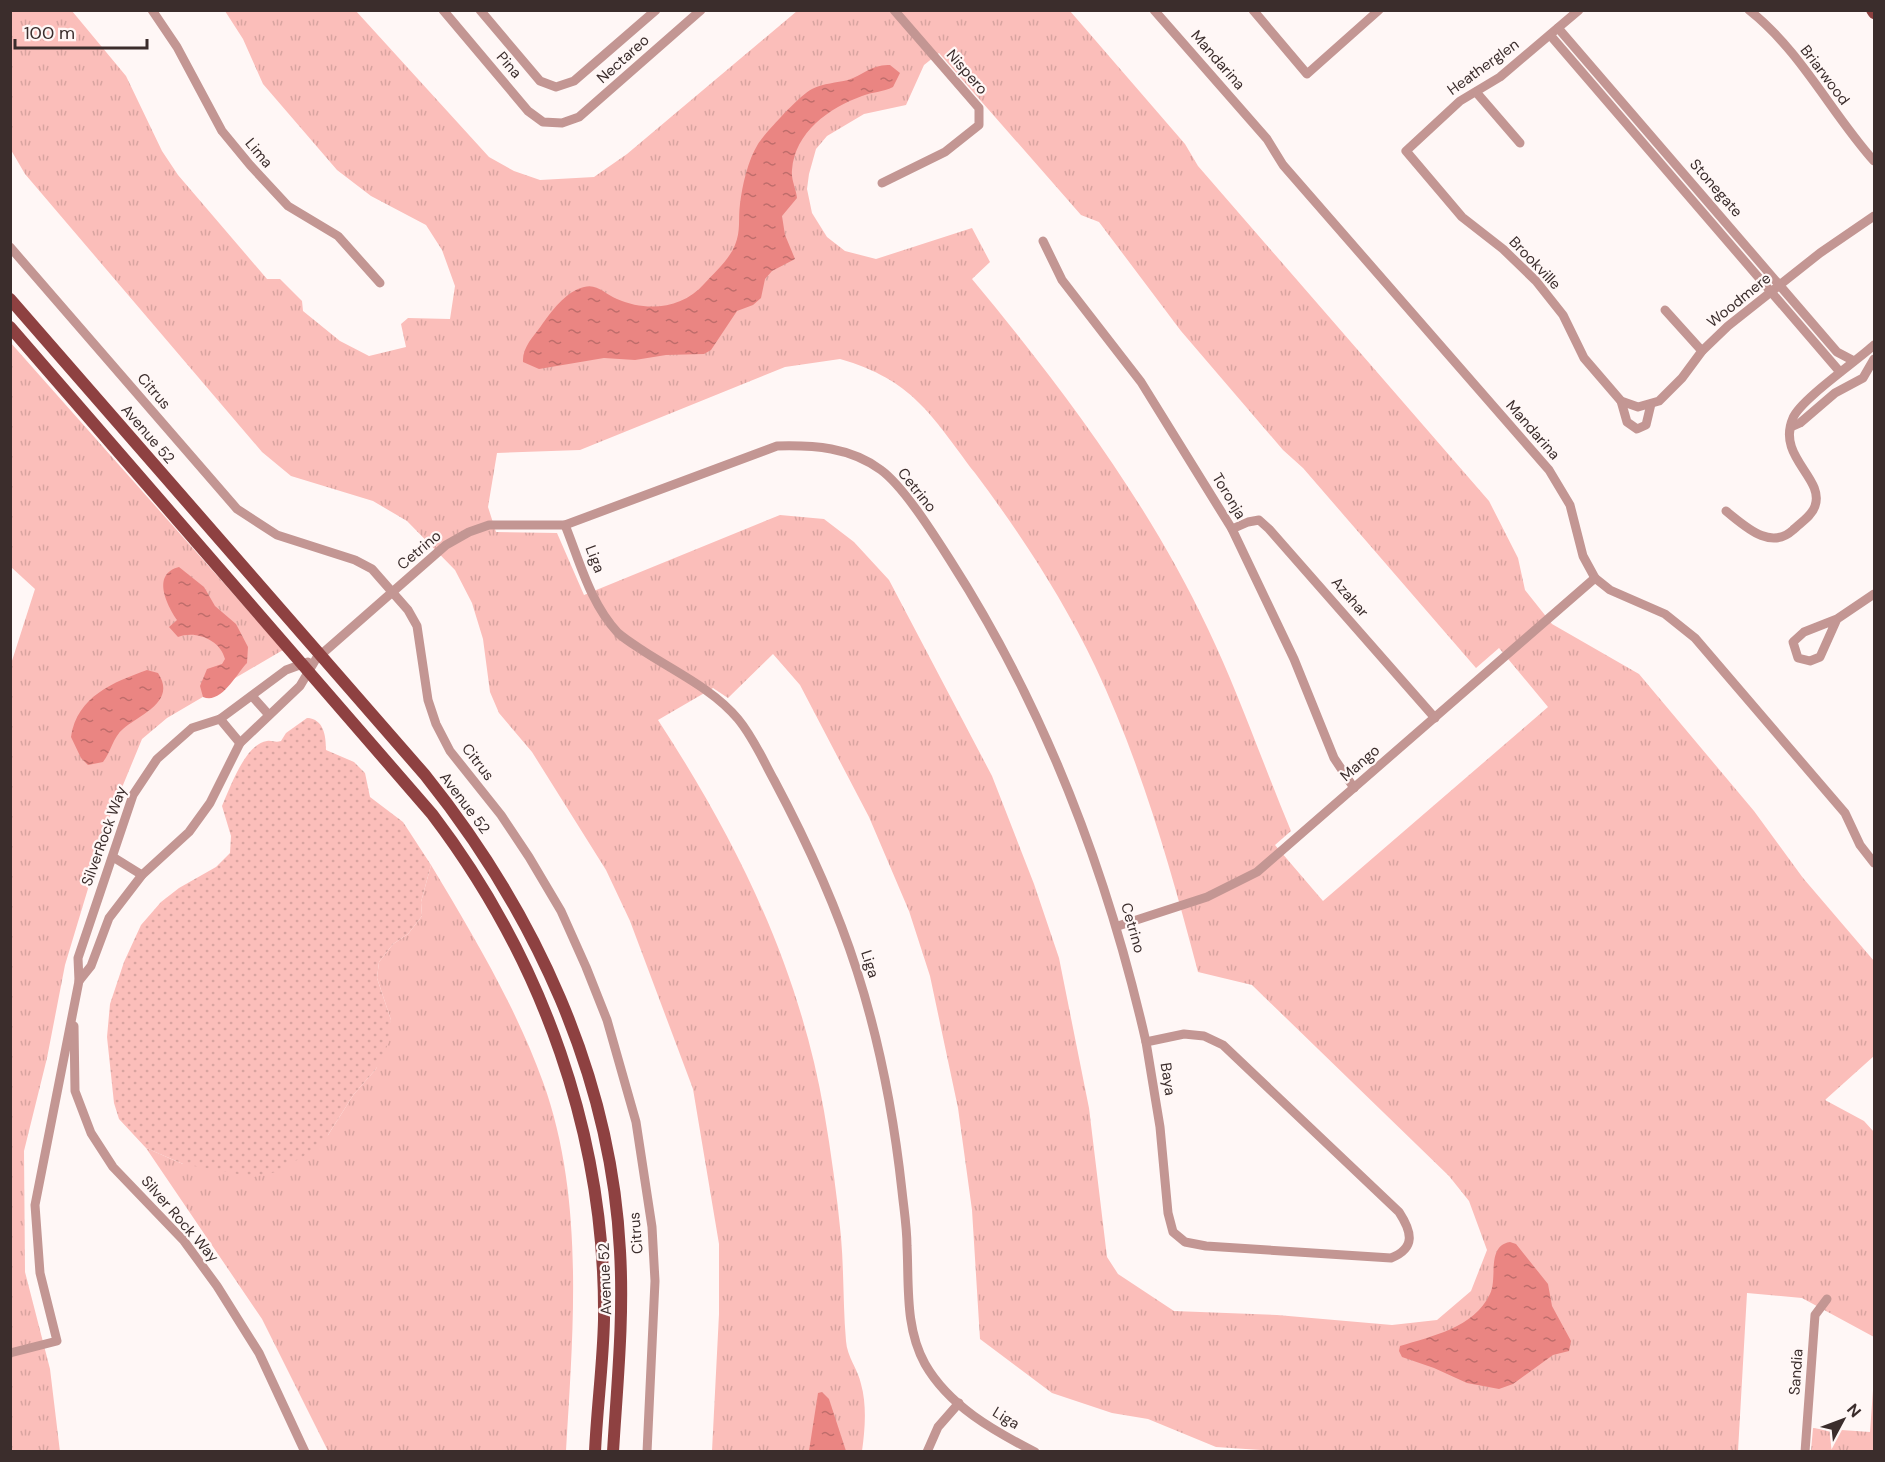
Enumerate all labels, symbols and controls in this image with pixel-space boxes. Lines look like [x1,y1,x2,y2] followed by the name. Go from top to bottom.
[15,12,147,50] scale bar
[24,21,75,45] text: 100 m
[1187,26,1249,94] street label: Mandarina
[593,30,654,88] street label: Nectareo
[1443,34,1523,100] street label: Heatherglen
[1796,41,1854,109] street label: Briarwood
[942,45,992,99] street label: Nispero
[492,47,526,83] street label: Pina
[241,134,277,172] street label: Lima
[1685,155,1747,221] street label: Stonegate
[1505,232,1565,294] street label: Brookville
[1703,268,1775,332] street label: Woodmere
[133,369,175,413] street label: Citrus
[1502,396,1564,464] street label: Mandarina
[117,400,179,468] street label: Avenue 52
[893,464,941,516] street label: Cetrino
[1207,469,1251,523] street label: Toronja
[393,526,445,574] street label: Cetrino
[581,542,609,576] street label: Liga
[1327,573,1373,622] street label: Azahar
[457,739,499,785] street label: Citrus
[1336,740,1384,786] street label: Mango
[435,768,495,838] street label: Avenue 52
[77,783,132,889] street label: SilverRock Way
[1116,900,1150,956] street label: Cetrino
[856,948,884,980] street label: Liga
[1156,1061,1180,1097] street label: Baya
[137,1171,224,1267] street label: Silver Rock Way
[624,1211,648,1255] street label: Citrus
[594,1242,616,1316] street label: Avenue 52
[1784,1348,1808,1396] street label: Sandia
[1813,1390,1873,1450] north arrow
[1842,1399,1866,1422] text: N
[989,1402,1023,1434] street label: Liga

